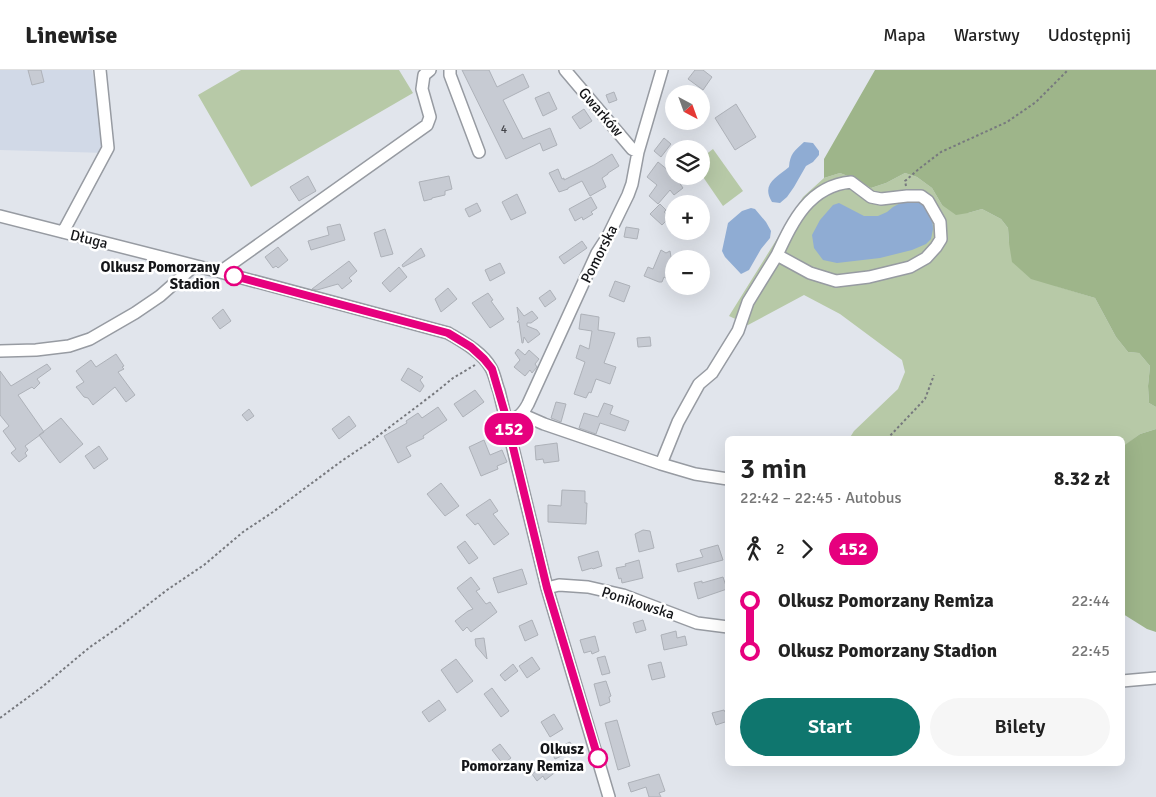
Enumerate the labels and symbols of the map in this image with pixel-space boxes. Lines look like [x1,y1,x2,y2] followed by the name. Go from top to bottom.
[575,84,627,140] street label: Gwarków
[665,85,710,130] north arrow
[501,122,508,137] house number: 4
[577,222,621,286] street label: Pomorska
[68,226,110,252] street label: Długa
[100,258,221,293] place label: Olkusz Pomorzany Stadion
[224,266,244,286] marker: Olkusz Pomorzany Stadion
[480,413,538,445] line badge: 152
[599,583,677,623] street label: Ponikowska
[461,740,584,775] place label: Olkusz Pomorzany Remiza
[588,748,608,768] marker: Olkusz Pomorzany Remiza

